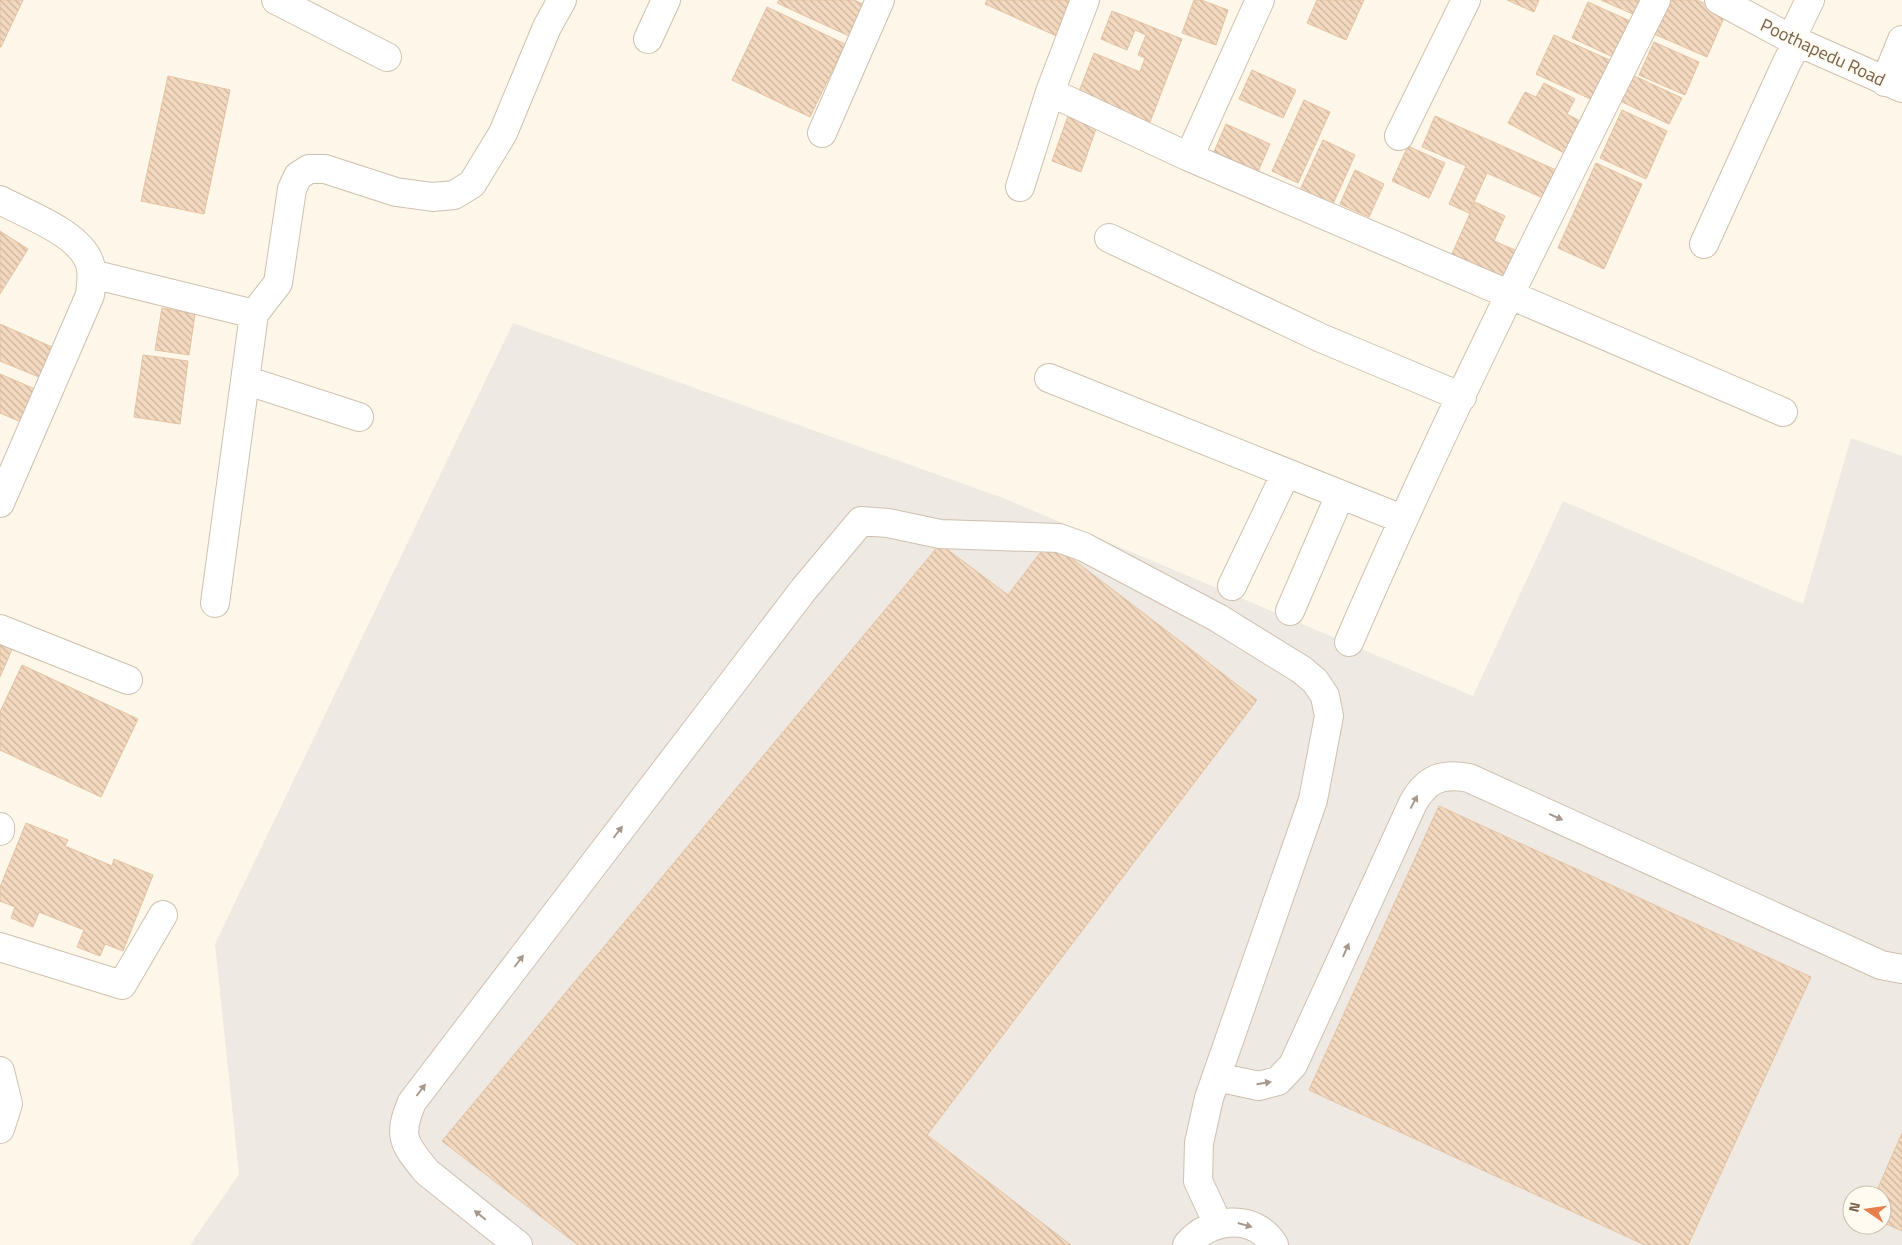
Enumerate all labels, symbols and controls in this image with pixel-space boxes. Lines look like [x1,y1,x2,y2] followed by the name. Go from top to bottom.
[1756,11,1890,93] street label: Poothapedu Road
[1409,796,1418,809] one-way arrow
[1549,814,1563,822] one-way arrow
[613,825,623,839] one-way arrow
[1342,943,1350,957] one-way arrow
[514,955,525,968] one-way arrow
[1257,1079,1273,1087] one-way arrow
[415,1084,426,1097] one-way arrow
[1842,1185,1892,1235] north arrow
[1843,1200,1865,1214] text: N
[474,1209,487,1220] one-way arrow
[1238,1221,1253,1229] one-way arrow

